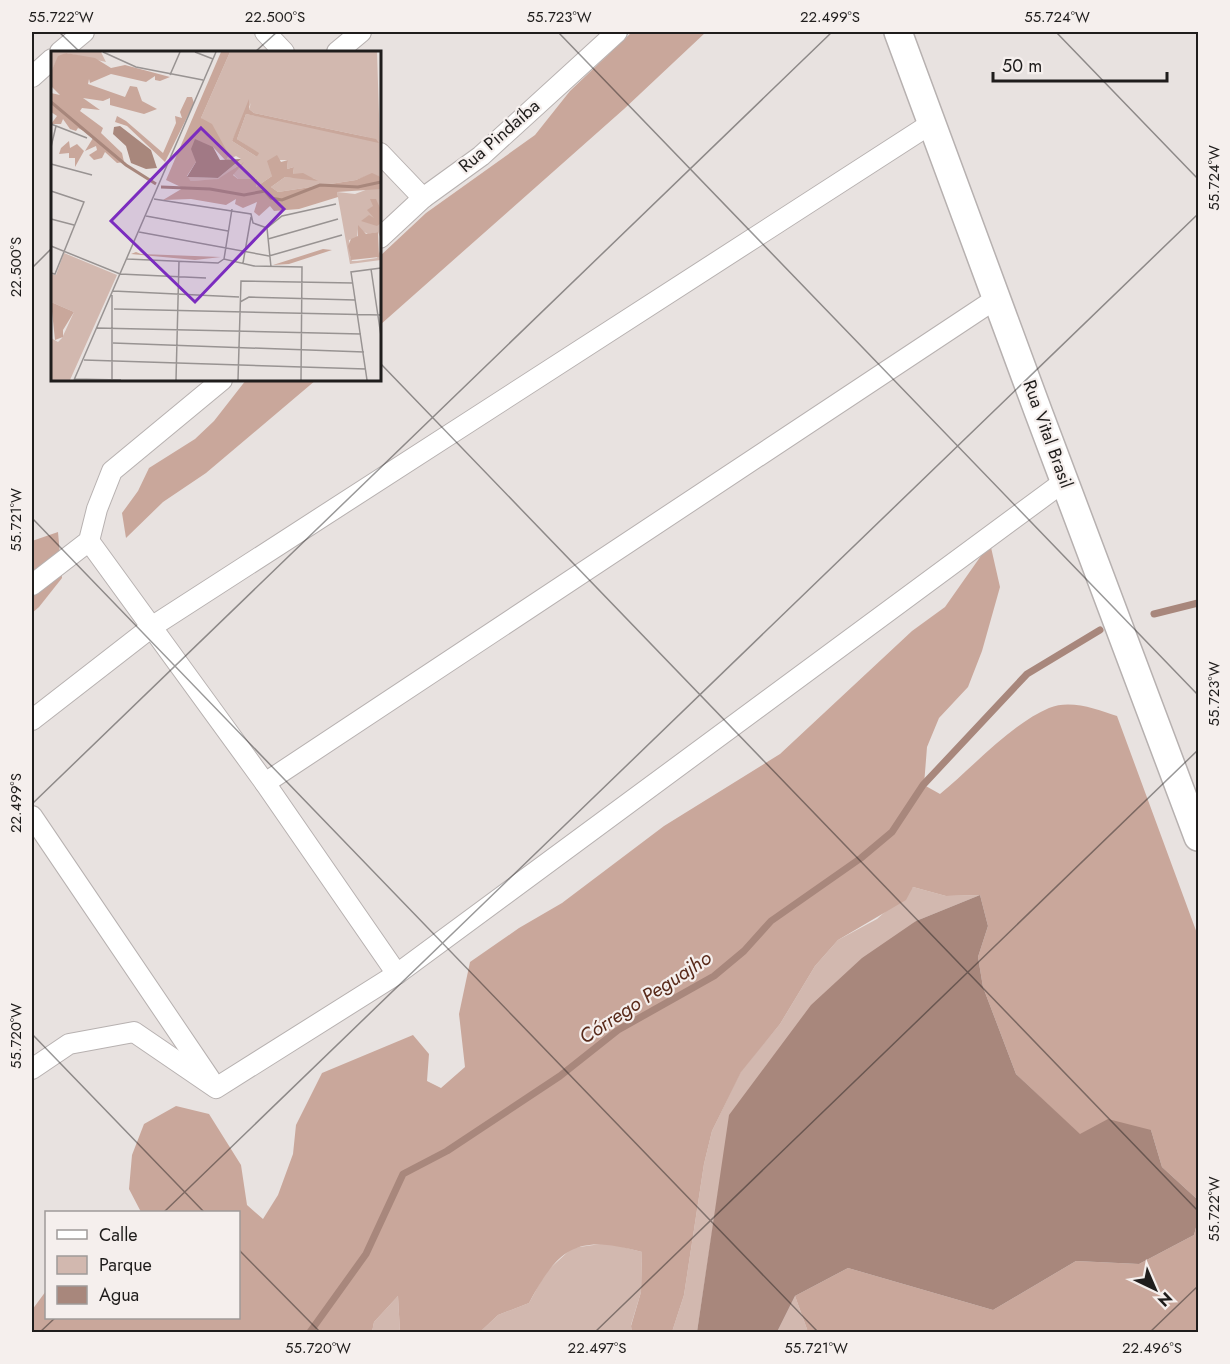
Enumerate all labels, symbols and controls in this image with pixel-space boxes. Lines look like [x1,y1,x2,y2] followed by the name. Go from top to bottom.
[28,6,94,28] text: 55.722°W
[245,6,305,28] text: 22.500°S
[526,6,592,28] text: 55.723°W
[800,6,860,28] text: 22.499°S
[1024,6,1090,28] text: 55.724°W
[993,45,1167,83] scale bar
[51,51,381,381] inset map
[1002,53,1042,79] text: 50 m
[453,93,545,179] street label: Rua Pindaíba
[1203,145,1225,211] text: 55.724°W
[5,237,27,297] text: 22.500°S
[1016,376,1080,492] street label: Rua Vital Brasil
[5,488,27,552] text: 55.721°W
[1203,661,1225,727] text: 55.723°W
[5,773,27,833] text: 22.499°S
[573,943,717,1051] water label: Córrego Peguajho
[5,1003,27,1069] text: 55.720°W
[1203,1176,1225,1242] text: 55.722°W
[45,1211,240,1319] legend
[99,1222,138,1248] text: Calle
[99,1252,152,1278] text: Parque
[1125,1259,1185,1319] north arrow
[99,1282,139,1308] text: Agua
[1153,1287,1178,1312] text: N
[285,1337,351,1359] text: 55.720°W
[568,1337,626,1359] text: 22.497°S
[784,1337,848,1359] text: 55.721°W
[1122,1337,1182,1359] text: 22.496°S

